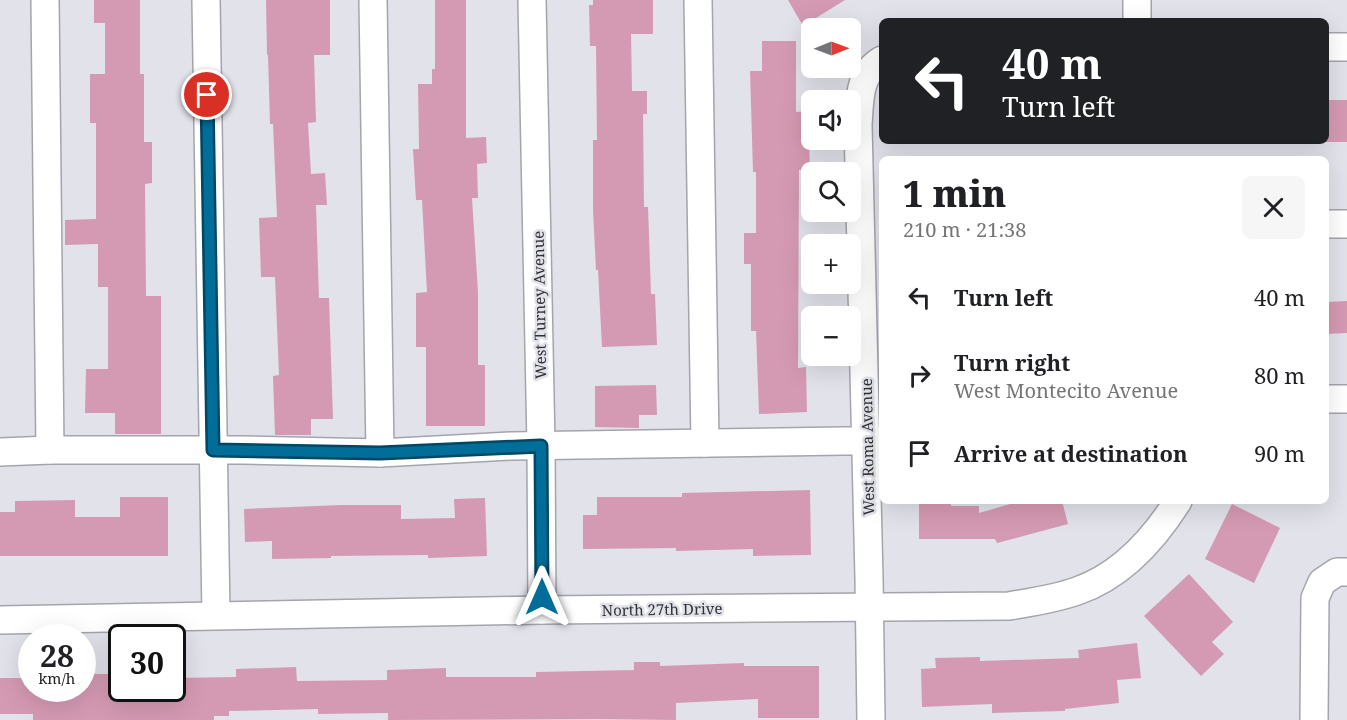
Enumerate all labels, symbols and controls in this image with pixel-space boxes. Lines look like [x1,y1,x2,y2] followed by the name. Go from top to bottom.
[801,18,861,78] north arrow
[801,18,861,366] map controls
[1002,34,1102,91] text: 40 m
[903,42,981,120] icon: left
[181,69,232,120] pin
[190,78,223,111] icon: arrive
[1002,88,1115,125] text: Turn left
[801,90,861,150] button: sound
[801,162,861,222] button: search
[903,169,1006,218] text: 1 min
[1242,176,1305,239] button: close
[903,216,1026,243] text: 210 m · 21:38
[528,231,550,379] street label: West Turney Avenue
[801,234,861,294] button: +
[903,281,936,314] icon: left
[954,282,1053,312] text: Turn left
[1254,282,1305,312] text: 40 m
[801,306,861,366] button: −
[954,347,1070,377] text: Turn right
[903,359,936,392] icon: right
[1254,360,1305,390] text: 80 m
[954,377,1178,404] text: West Montecito Avenue
[856,378,878,516] street label: West Roma Avenue
[903,437,936,470] icon: arrive
[954,438,1188,468] text: Arrive at destination
[1254,438,1305,468] text: 90 m
[510,565,574,629] position arrow
[601,598,723,620] street label: North 27th Drive
[108,624,186,702] speed limit sign: 30
[40,635,74,676] text: 28
[39,668,75,688] text: km/h

